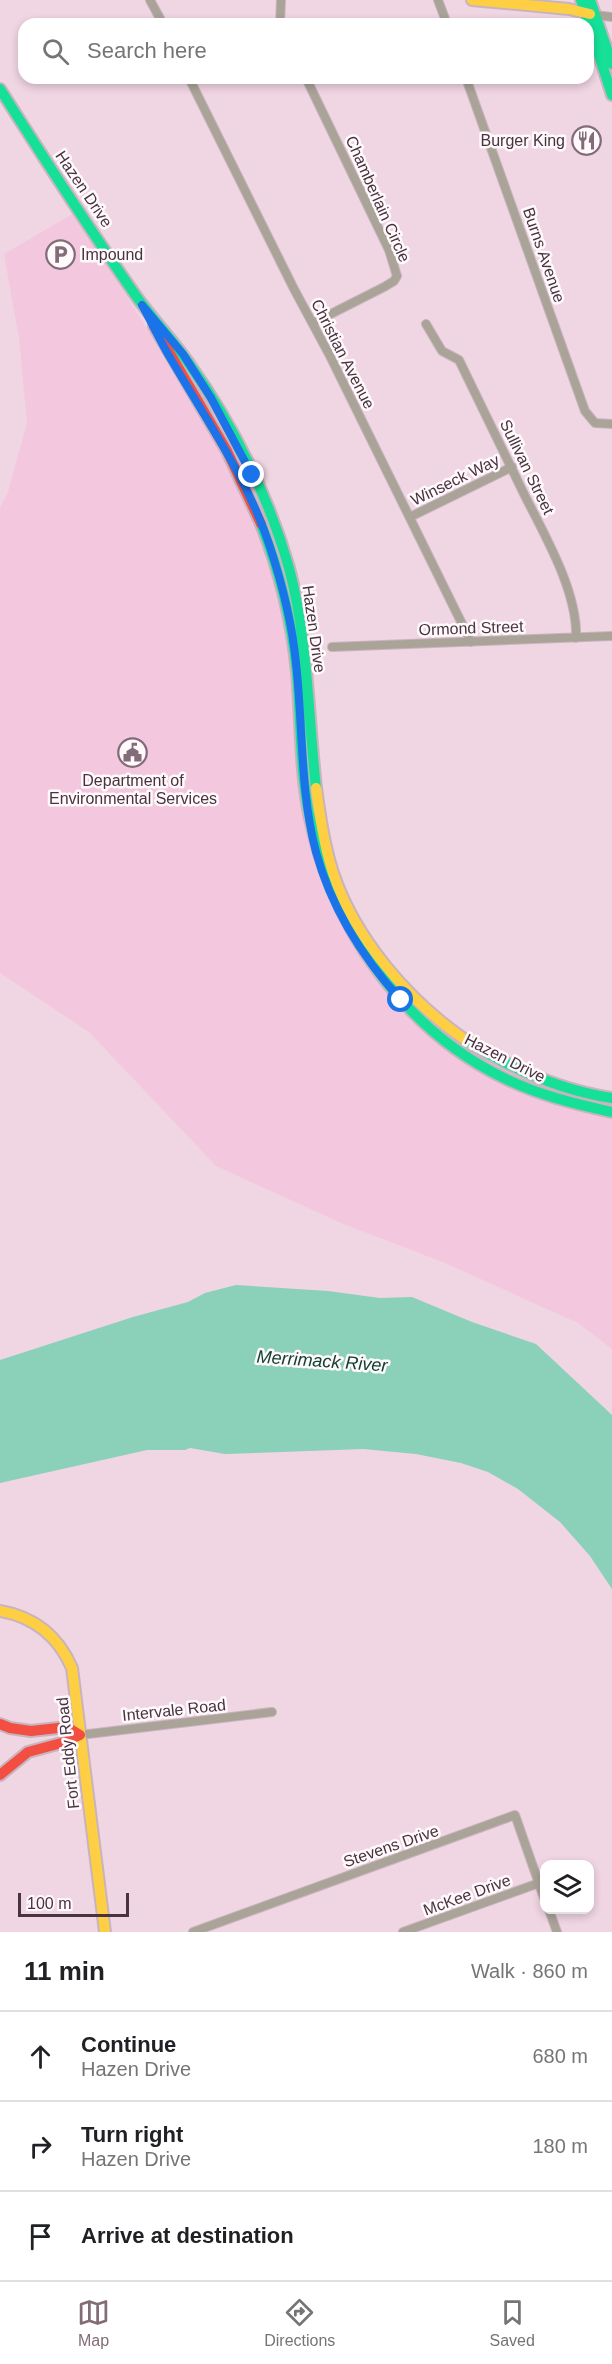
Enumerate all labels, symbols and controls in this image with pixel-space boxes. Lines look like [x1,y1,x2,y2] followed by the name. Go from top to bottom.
[18,18,594,84] search box
[39,35,72,68] icon: search
[87,38,207,63] text: Search here
[570,124,602,156] restaurant icon: Burger King
[481,132,565,149] place label: Burger King
[343,133,413,265] street label: Chamberlain Circle
[52,148,116,230] street label: Hazen Drive
[520,205,568,305] street label: Burns Avenue
[44,238,76,270] parking icon: Impound
[81,246,143,263] place label: Impound
[308,296,378,412] street label: Christian Avenue
[497,417,557,518] street label: Sullivan Street
[408,451,502,509] street label: Winseck Way
[238,461,264,487] route end
[299,584,329,674] street label: Hazen Drive
[418,618,524,638] street label: Ormond Street
[117,736,149,768] public building icon: Department of Environmental Services
[49,772,217,807] place label: Department of Environmental Services
[387,986,413,1012] route start
[462,1030,548,1086] street label: Hazen Drive
[256,1346,389,1376] water label: Merrimack River
[54,1696,82,1810] street label: Fort Eddy Road
[121,1696,227,1724] street label: Intervale Road
[341,1822,441,1870] street label: Stevens Drive
[540,1860,594,1914] map controls
[540,1860,594,1914] button: layers
[421,1871,513,1919] street label: McKee Drive
[18,1890,129,1918] scale bar
[27,1895,71,1912] text: 100 m
[24,1956,105,1986] text: 11 min
[471,1960,588,1982] text: Walk · 860 m
[81,2032,176,2057] text: Continue
[24,2040,57,2073] icon: ahead
[532,2045,588,2067] text: 680 m
[81,2058,191,2080] text: Hazen Drive
[81,2122,183,2147] text: Turn right
[24,2130,57,2163] icon: right
[532,2135,588,2157] text: 180 m
[81,2148,191,2170] text: Hazen Drive
[24,2220,57,2253] icon: arrive
[81,2223,294,2248] text: Arrive at destination
[77,2296,110,2350] tab: Map
[264,2296,335,2350] tab: Directions
[490,2296,535,2350] tab: Saved

